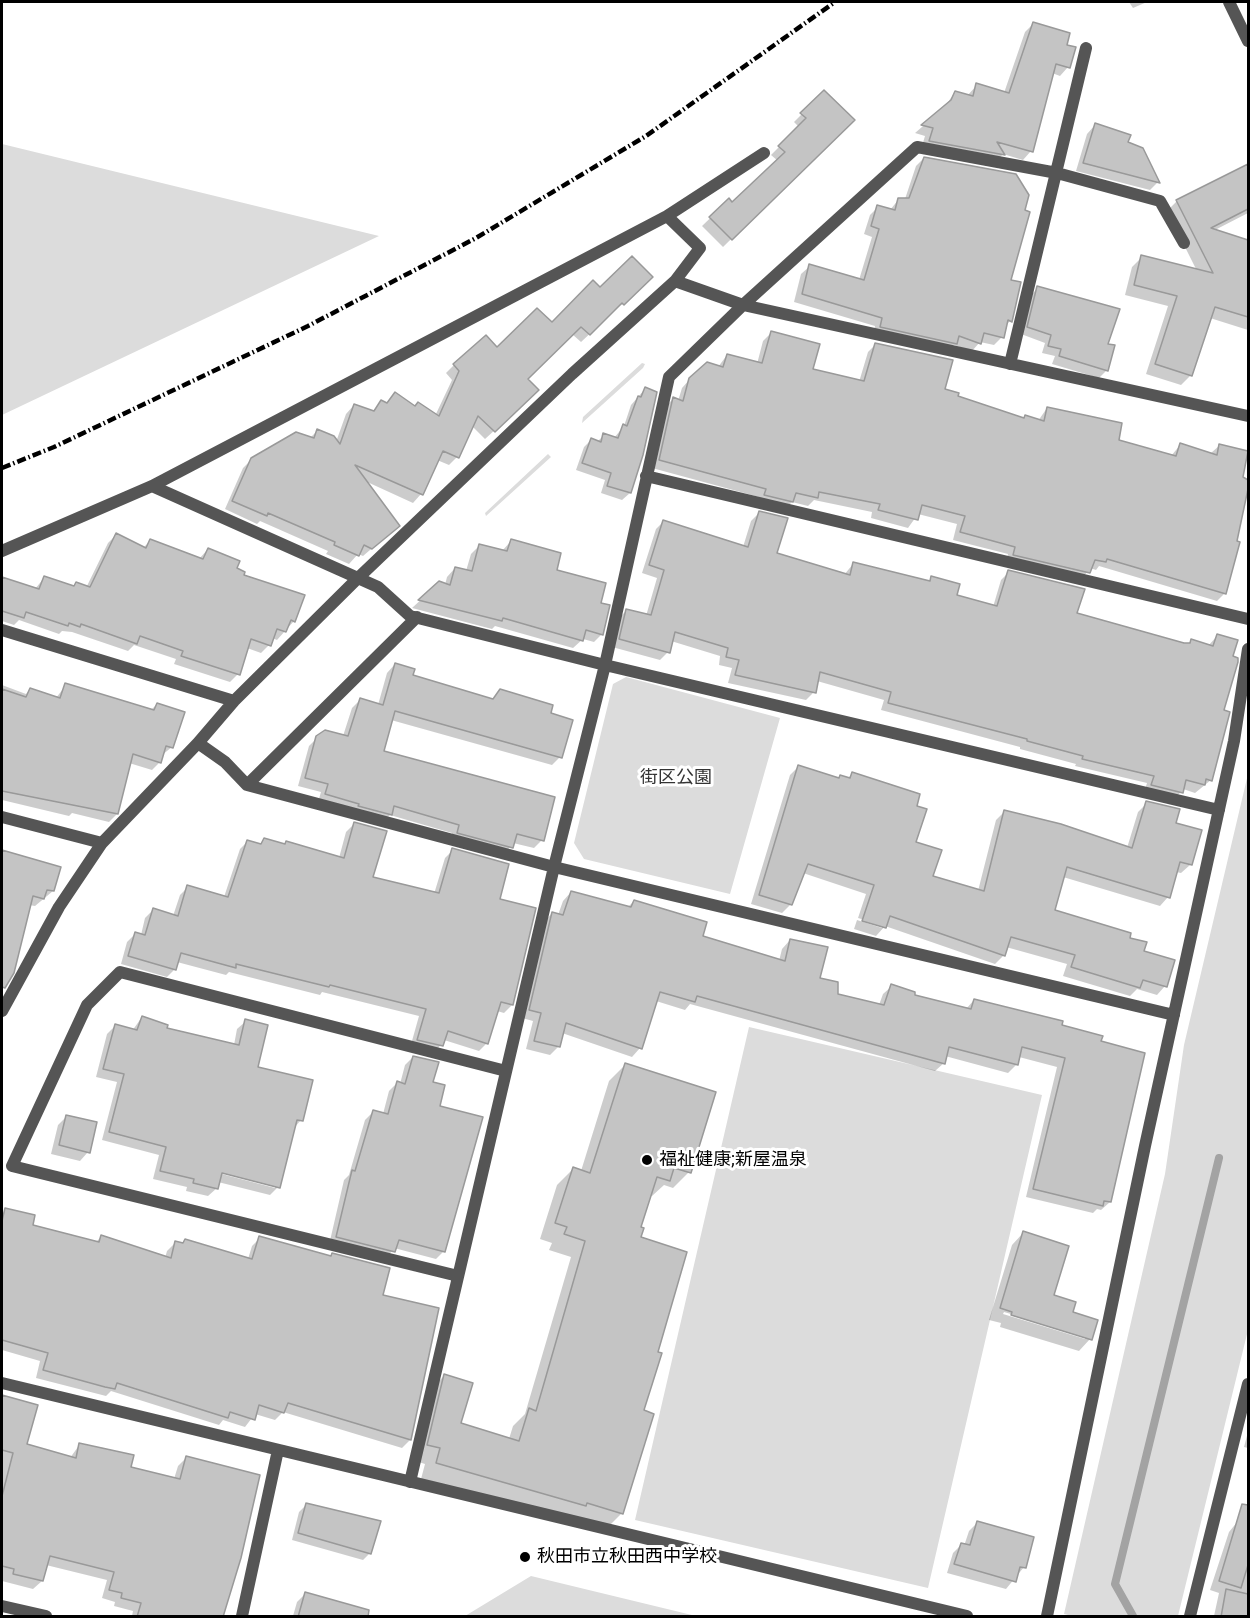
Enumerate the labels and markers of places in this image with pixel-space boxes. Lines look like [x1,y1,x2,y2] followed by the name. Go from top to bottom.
[659,1149,807,1171] place label: 福祉健康;新屋温泉
[640,1153,654,1167] marker: 福祉健康;新屋温泉
[537,1546,717,1568] place label: 秋田市立秋田西中学校
[518,1550,532,1564] marker: 秋田市立秋田西中学校

